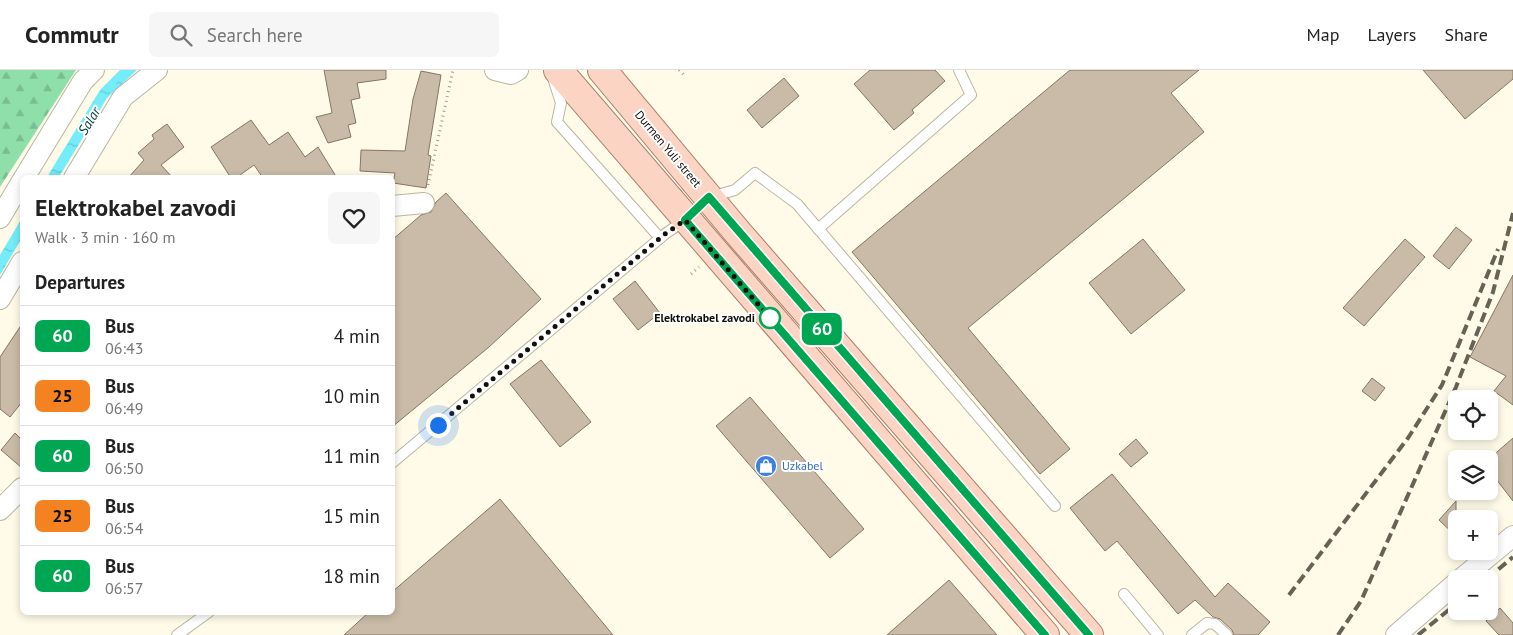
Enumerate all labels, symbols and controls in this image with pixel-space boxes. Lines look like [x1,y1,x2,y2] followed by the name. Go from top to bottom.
[149,12,499,57] search box
[25,19,119,50] text: Commutr
[167,21,195,49] icon: search
[207,23,303,47] text: Search here
[1307,23,1339,46] text: Map
[1367,23,1416,46] text: Layers
[1444,23,1488,46] text: Share
[74,103,105,138] water label: Salar
[632,107,705,190] street label: Durmen Yuli street
[35,192,237,223] text: Elektrokabel zavodi
[328,192,380,244] button: heart
[35,227,175,247] text: Walk · 3 min · 160 m
[35,270,125,294] text: Departures
[759,307,781,329] marker: Elektrokabel zavodi
[654,310,755,325] place label: Elektrokabel zavodi
[800,313,844,345] line badge: 60
[105,314,134,338] text: Bus
[812,317,832,340] text: 60
[52,324,73,347] text: 60
[334,324,380,348] text: 4 min
[105,338,143,358] text: 06:43
[105,374,134,398] text: Bus
[52,384,73,407] text: 25
[323,384,380,408] text: 10 min
[1448,390,1498,620] map controls
[1448,390,1498,440] button: locate
[105,398,143,418] text: 06:49
[426,413,451,438] your location
[105,434,134,458] text: Bus
[52,444,73,467] text: 60
[323,444,380,468] text: 11 min
[1448,450,1498,500] button: layers
[754,454,778,478] shop icon: Uzkabel
[105,458,143,478] text: 06:50
[782,458,823,473] place label: Uzkabel
[105,494,134,518] text: Bus
[52,504,73,527] text: 25
[323,504,380,528] text: 15 min
[1448,510,1498,560] button: +
[105,518,143,538] text: 06:54
[105,554,134,578] text: Bus
[52,564,73,587] text: 60
[323,564,380,588] text: 18 min
[1448,570,1498,620] button: −
[105,578,143,598] text: 06:57

